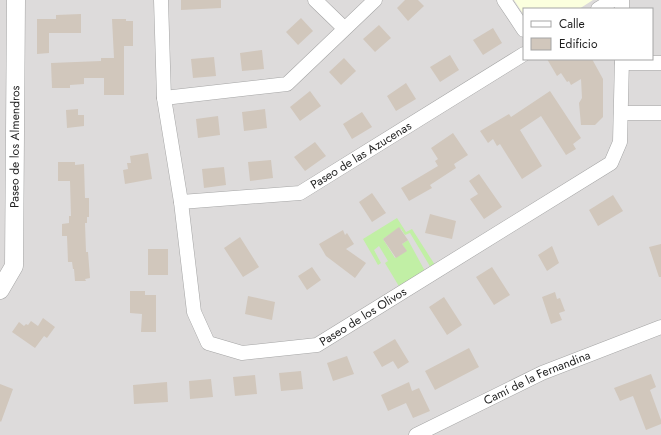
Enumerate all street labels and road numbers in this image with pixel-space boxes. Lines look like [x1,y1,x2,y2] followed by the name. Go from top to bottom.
[5,85,24,208] street label: Paseo de los Almendros
[307,117,415,193] street label: Paseo de las Azucenas
[316,283,410,350] street label: Paseo de los Olivos
[481,346,593,409] street label: Camí de la Fernandina

